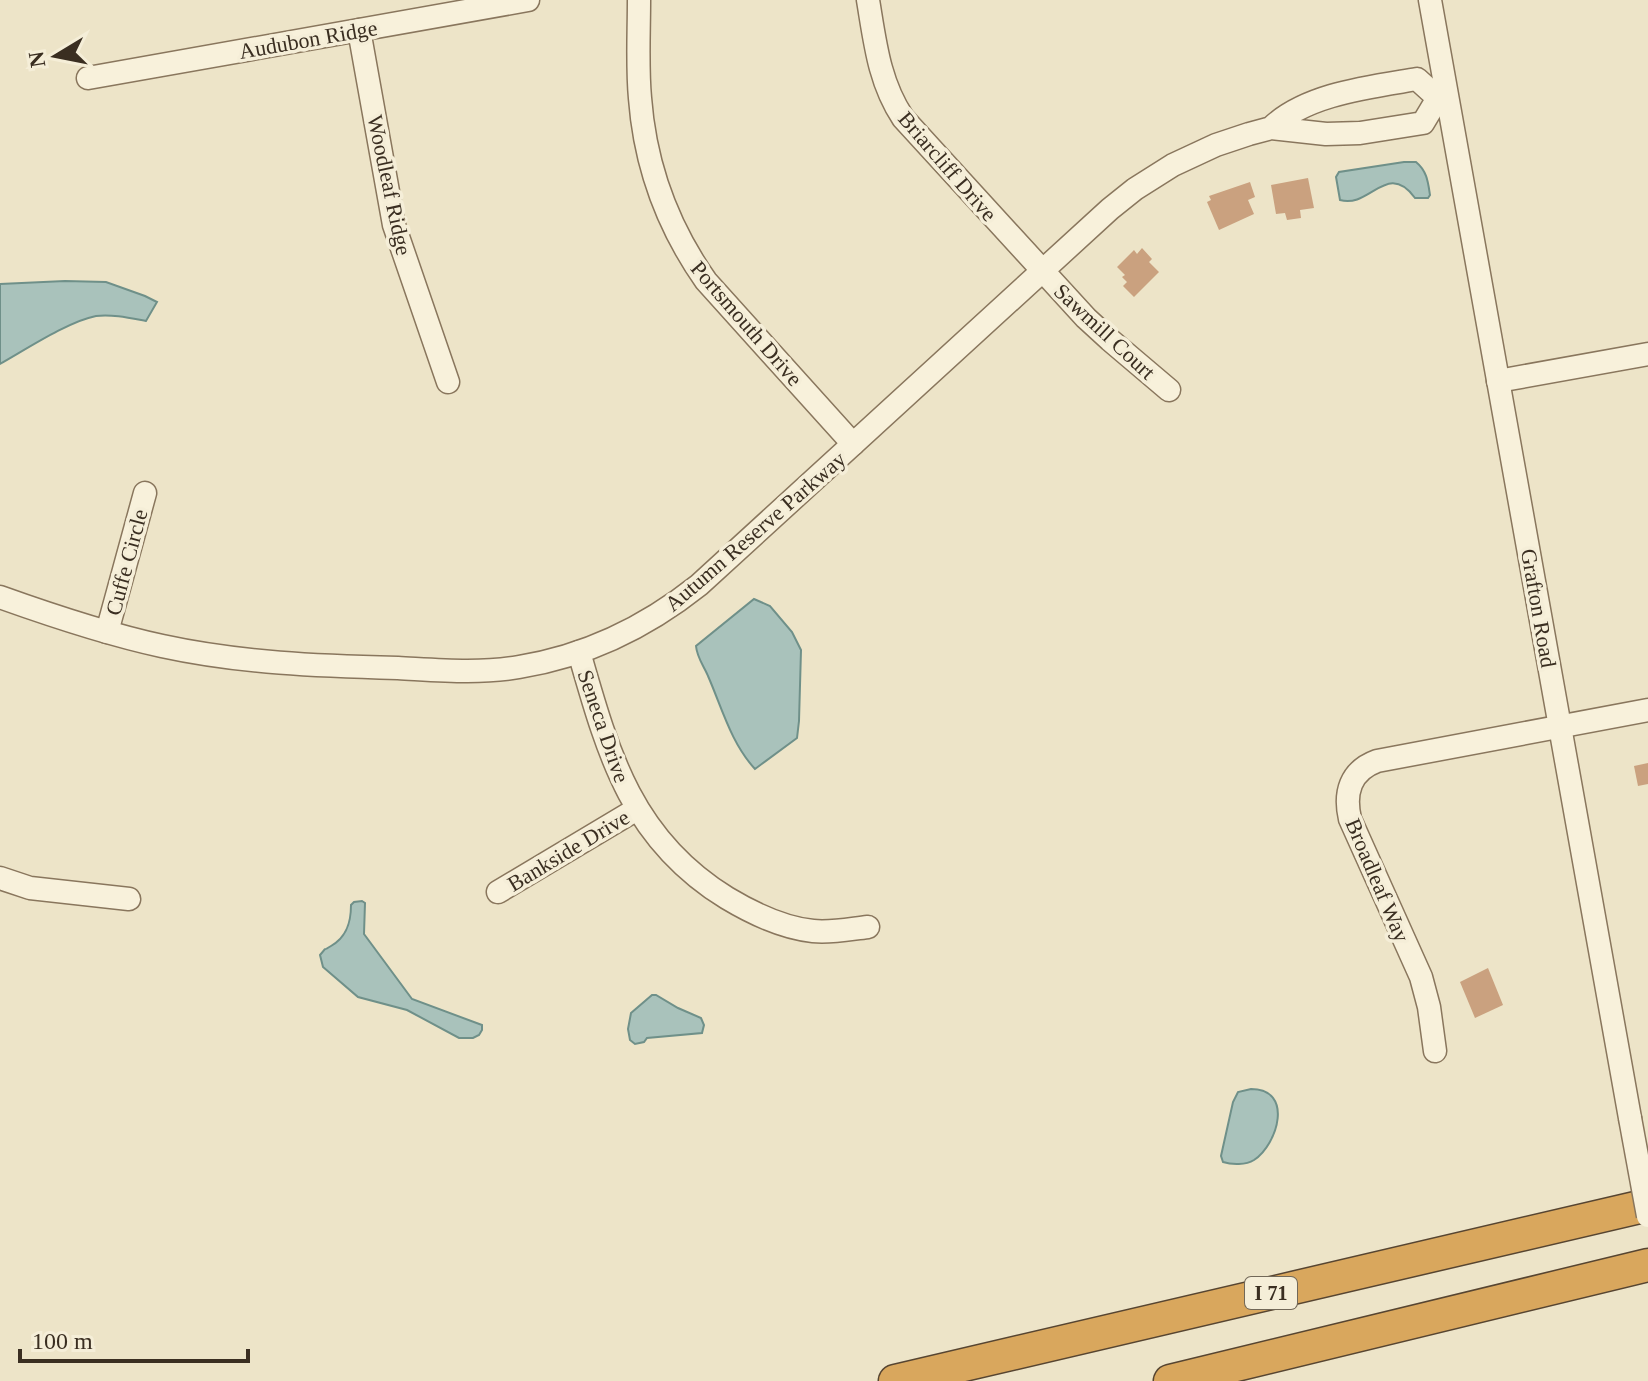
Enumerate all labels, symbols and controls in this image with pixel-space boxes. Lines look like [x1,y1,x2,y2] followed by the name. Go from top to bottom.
[237,15,379,64] street label: Audubon Ridge
[16,16,96,96] north arrow
[23,49,50,69] text: N
[893,106,1002,226] street label: Briarcliff Drive
[362,113,417,258] street label: Woodleaf Ridge
[686,256,808,391] street label: Portsmouth Drive
[1049,278,1160,384] street label: Sawmill Court
[660,446,851,617] street label: Autumn Reserve Parkway
[100,506,153,618] street label: Cuffe Circle
[1516,547,1561,670] street label: Grafton Road
[573,666,635,786] street label: Seneca Drive
[503,804,634,897] street label: Bankside Drive
[1340,815,1415,946] street label: Broadleaf Way
[1245,1277,1297,1309] road number: I 71
[20,1313,248,1363] scale bar
[32,1328,93,1354] text: 100 m

